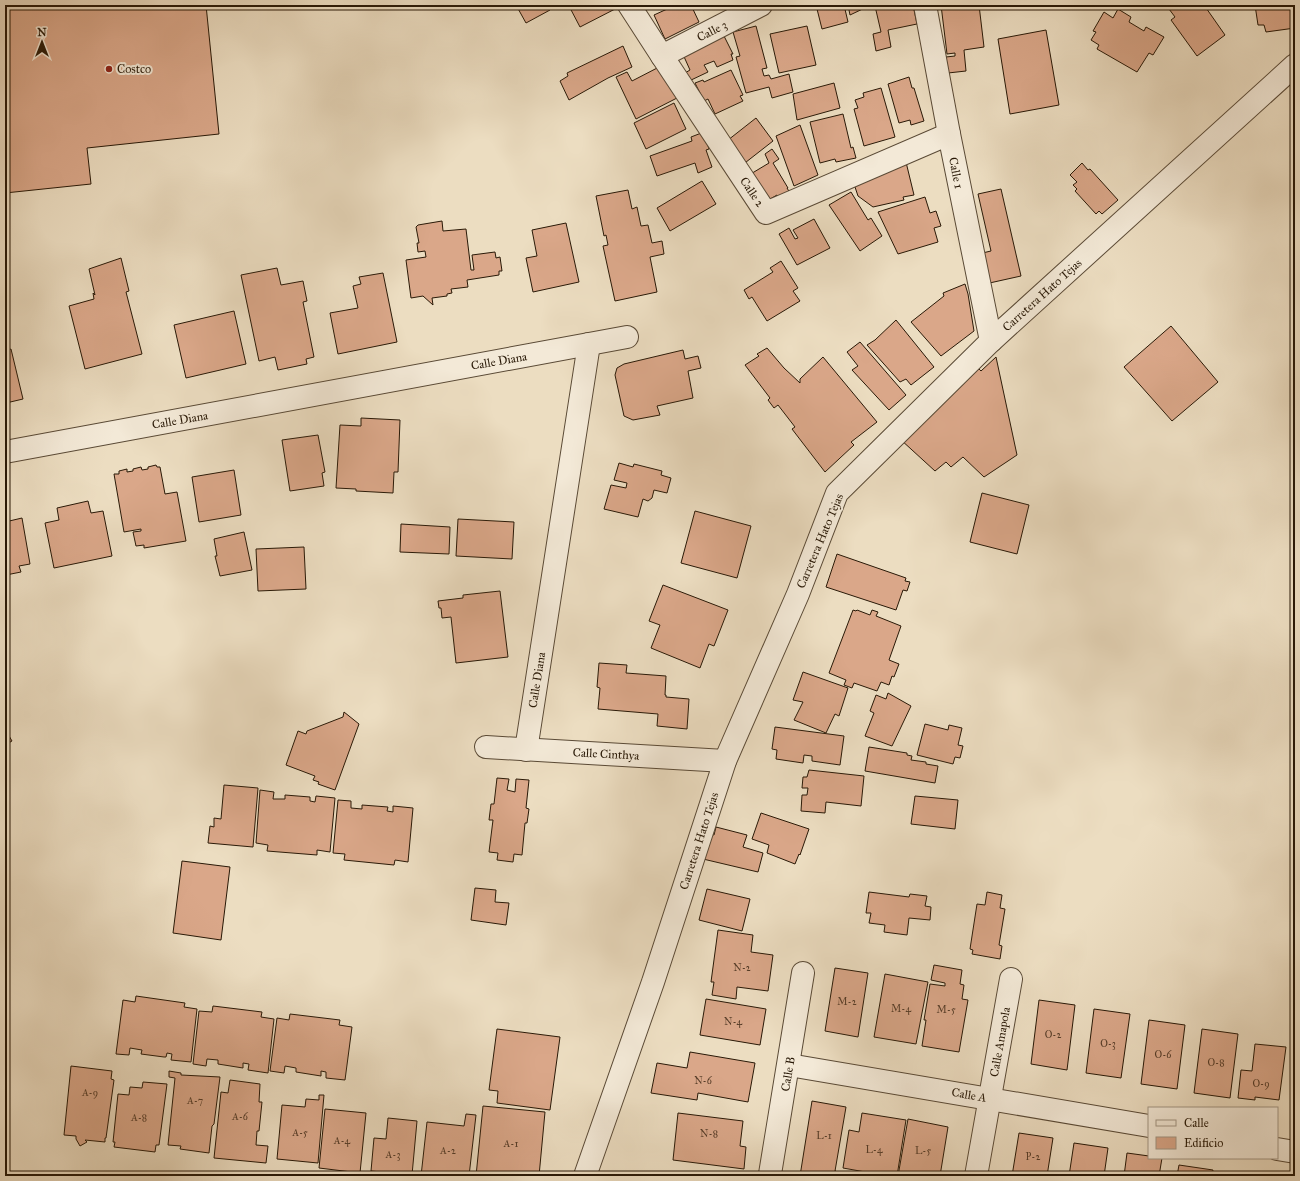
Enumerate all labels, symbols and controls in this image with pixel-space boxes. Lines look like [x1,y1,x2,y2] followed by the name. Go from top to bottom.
[695,17,730,45] street label: Calle 3
[22,22,62,62] north arrow
[37,26,47,39] text: N
[117,62,151,76] place label: Costco
[104,64,114,74] marker: Costco
[946,156,966,190] street label: Calle 1
[737,174,767,210] street label: Calle 2
[1000,256,1084,334] street label: Carretera Hato Tejas
[470,349,529,373] street label: Calle Diana
[151,408,210,432] street label: Calle Diana
[794,491,846,591] street label: Carretera Hato Tejas
[526,650,548,709] street label: Calle Diana
[572,745,641,763] street label: Calle Cinthya
[677,791,721,891] street label: Carretera Hato Tejas
[733,962,751,974] house number: N-2
[837,996,857,1008] house number: M-2
[891,1003,911,1015] house number: M-4
[936,1004,956,1016] house number: M-5
[987,1005,1013,1078] street label: Calle Amapola
[724,1016,743,1028] house number: N-4
[1045,1029,1061,1041] house number: O-2
[1100,1038,1116,1050] house number: O-3
[1155,1049,1172,1061] house number: O-6
[778,1055,798,1093] street label: Calle B
[1207,1057,1225,1069] house number: O-8
[694,1075,713,1087] house number: N-6
[1252,1078,1270,1090] house number: O-9
[950,1085,988,1105] street label: Calle A
[81,1087,98,1099] house number: A-9
[186,1095,203,1107] house number: A-7
[1148,1107,1278,1159] legend
[231,1111,249,1123] house number: A-6
[130,1112,147,1124] house number: A-8
[1184,1116,1209,1130] text: Calle
[291,1127,308,1139] house number: A-5
[700,1128,718,1140] house number: N-8
[816,1130,832,1142] house number: L-1
[333,1135,351,1147] house number: A-4
[1184,1136,1223,1150] text: Edificio
[503,1138,518,1150] house number: A-1
[865,1144,883,1156] house number: L-4
[439,1145,456,1157] house number: A-2
[915,1145,931,1157] house number: L-5
[385,1149,400,1161] house number: A-3
[1026,1151,1040,1163] house number: P-2

